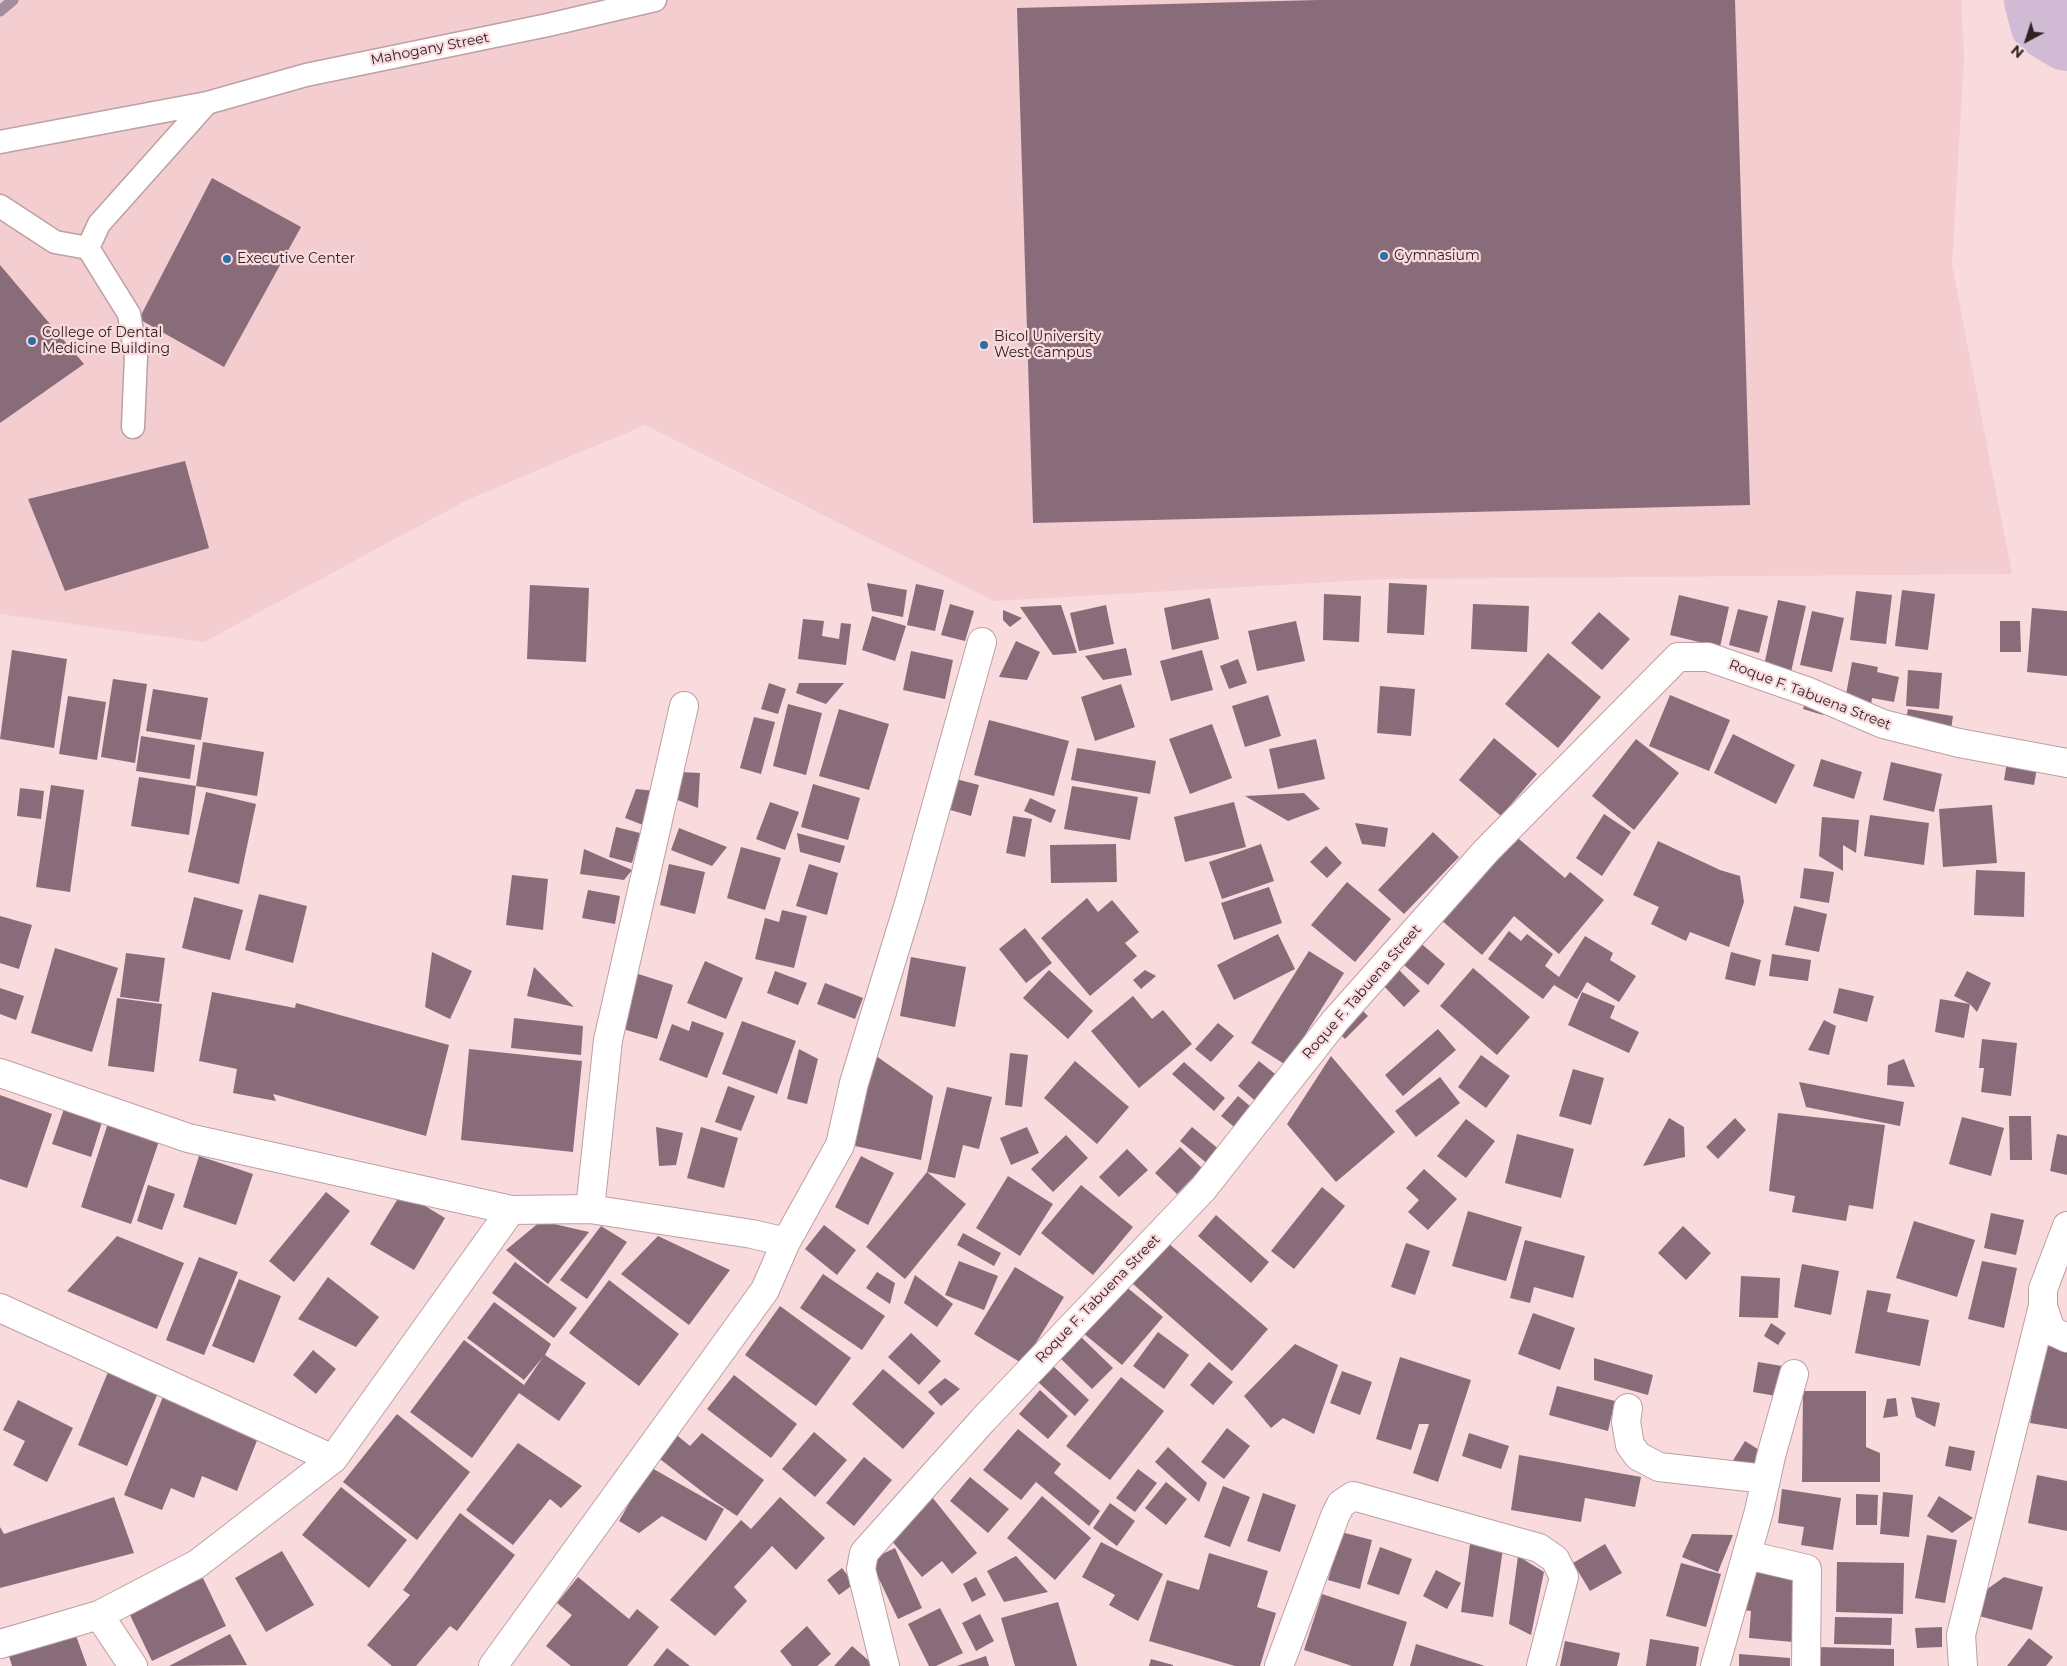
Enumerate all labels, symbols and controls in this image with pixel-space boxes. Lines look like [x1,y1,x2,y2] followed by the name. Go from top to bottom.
[2002,15,2052,65] north arrow
[369,29,491,69] street label: Mahogany Street
[2007,41,2027,62] text: N
[1394,248,1480,264] place label: Gymnasium
[1378,250,1390,262] marker: Gymnasium
[237,251,355,267] place label: Executive Center
[221,253,233,265] marker: Executive Center
[42,325,170,358] place label: College of Dental Medicine Building
[994,329,1101,362] place label: Bicol University West Campus
[26,335,38,347] marker: College of Dental Medicine Building
[978,339,990,351] marker: Bicol University West Campus
[1727,656,1893,734] street label: Roque F. Tabuena Street
[1299,921,1425,1063] street label: Roque F. Tabuena Street
[1032,1231,1164,1367] street label: Roque F. Tabuena Street

